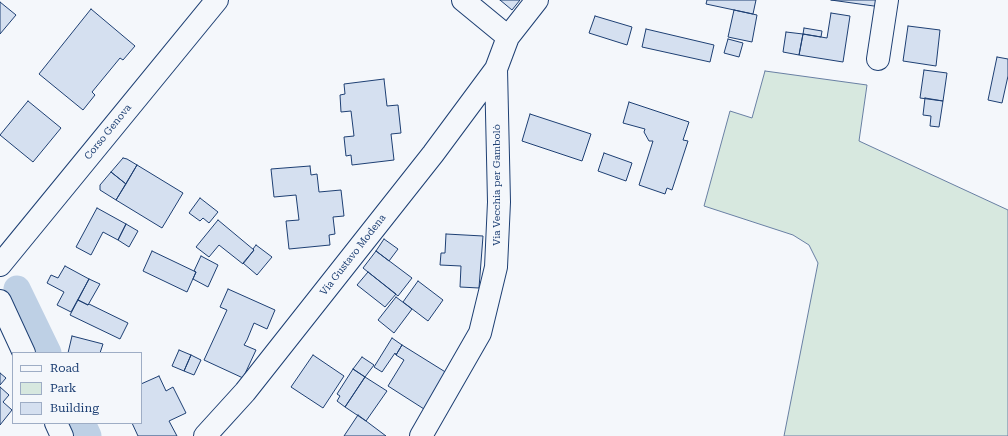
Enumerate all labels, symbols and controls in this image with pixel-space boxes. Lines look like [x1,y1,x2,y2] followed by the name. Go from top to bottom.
[82,102,134,162] street label: Corso Genova
[491,124,503,246] street label: Via Vecchia per Gambolò
[318,212,388,298] street label: Via Gustavo Modena
[12,352,142,424] legend
[50,361,79,375] text: Road
[50,381,76,395] text: Park
[50,401,99,415] text: Building

